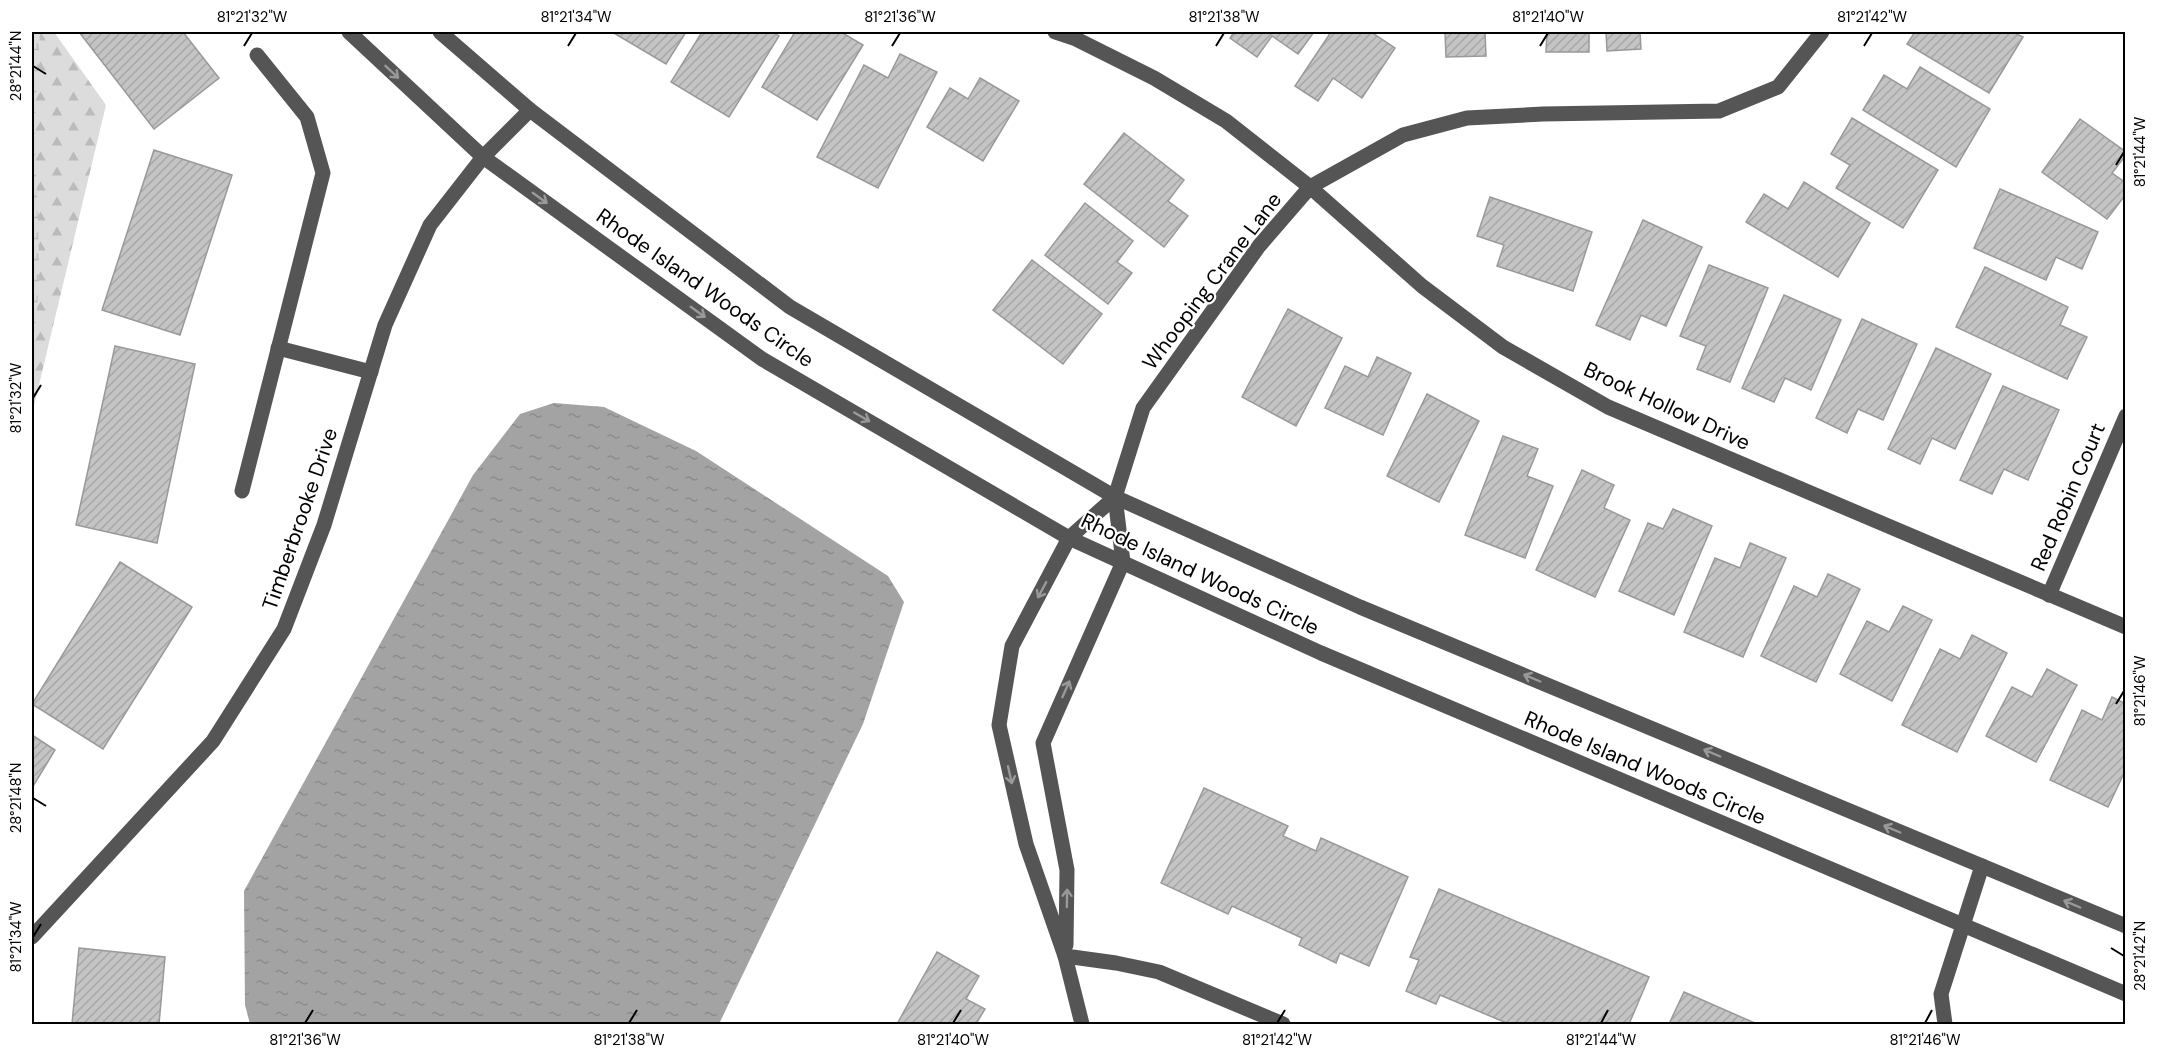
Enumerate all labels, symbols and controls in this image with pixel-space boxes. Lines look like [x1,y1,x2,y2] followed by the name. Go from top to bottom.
[217,7,288,27] text: 81°21'32"W
[540,7,612,27] text: 81°21'34"W
[864,7,936,27] text: 81°21'36"W
[1188,7,1260,27] text: 81°21'38"W
[1512,7,1584,27] text: 81°21'40"W
[1837,7,1908,27] text: 81°21'42"W
[6,31,26,101] text: 28°21'44"N
[384,65,399,79] one-way arrow
[2130,116,2150,187] text: 81°21'44"W
[1136,187,1288,375] street label: Whooping Crane Lane
[532,192,548,204] one-way arrow
[591,202,819,374] street label: Rhode Island Woods Circle
[689,306,705,319] one-way arrow
[1579,355,1755,457] street label: Brook Hollow Drive
[6,362,26,433] text: 81°21'32"W
[853,411,870,423] one-way arrow
[2024,419,2112,575] street label: Red Robin Court
[256,424,344,614] street label: Timberbrooke Drive
[1076,506,1324,642] street label: Rhode Island Woods Circle
[1036,580,1047,598] one-way arrow
[2130,655,2150,726] text: 81°21'46"W
[1523,672,1541,683] one-way arrow
[1061,681,1073,699] one-way arrow
[1520,704,1770,832] street label: Rhode Island Woods Circle
[1703,747,1721,759] one-way arrow
[6,763,26,833] text: 28°21'48"N
[1005,765,1017,784] one-way arrow
[1883,823,1901,834] one-way arrow
[1061,888,1072,908] one-way arrow
[2063,898,2081,909] one-way arrow
[6,901,26,973] text: 81°21'34"W
[2130,921,2150,991] text: 28°21'42"N
[269,1030,341,1050] text: 81°21'36"W
[593,1030,665,1050] text: 81°21'38"W
[917,1030,989,1050] text: 81°21'40"W
[1242,1030,1313,1050] text: 81°21'42"W
[1566,1030,1637,1050] text: 81°21'44"W
[1890,1030,1961,1050] text: 81°21'46"W

